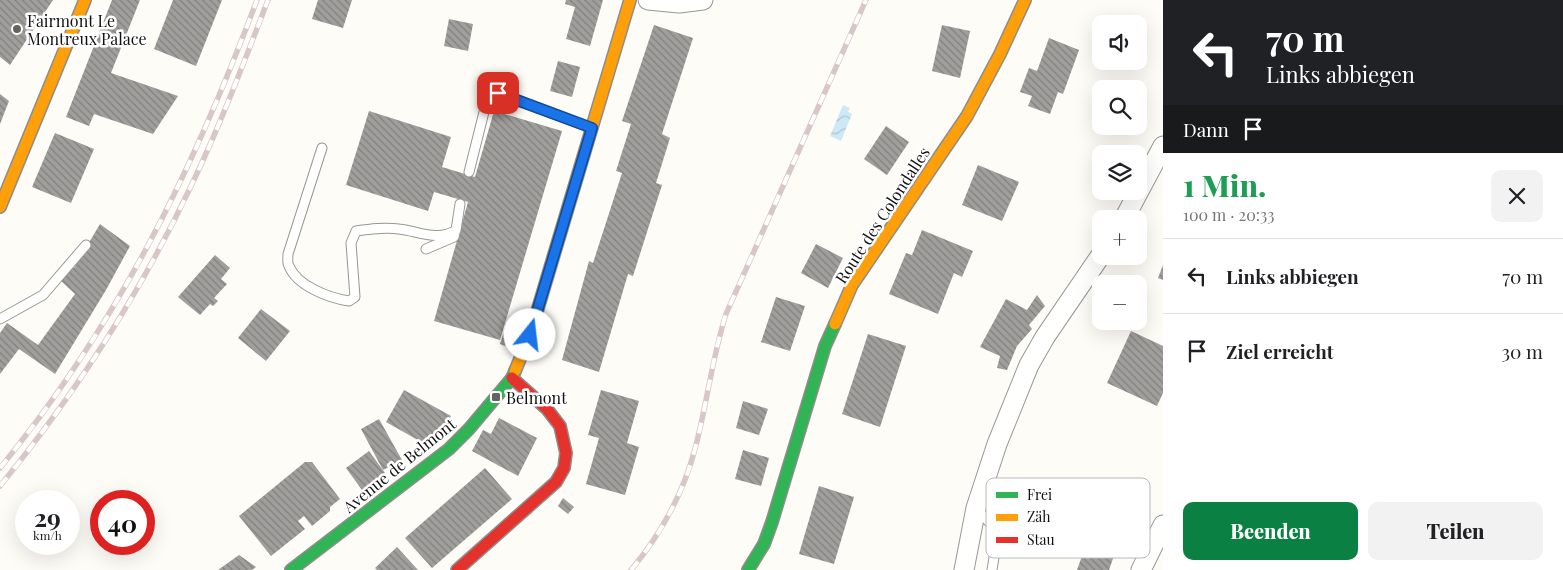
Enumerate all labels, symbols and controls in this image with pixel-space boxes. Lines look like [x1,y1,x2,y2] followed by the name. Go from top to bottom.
[27,10,147,49] place label: Fairmont Le Montreux Palace
[1266,14,1344,61] text: 70 m
[1092,15,1147,330] map controls
[1092,15,1147,70] button: sound
[1183,20,1248,85] icon: left
[11,23,23,35] marker: Fairmont Le Montreux Palace
[1266,59,1415,89] text: Links abbiegen
[477,72,519,114] pin
[484,79,512,107] icon: arrive
[1092,80,1147,135] button: search
[1239,115,1267,143] icon: arrive
[1183,116,1229,142] text: Dann
[830,143,934,287] street label: Route des Colondalles
[1092,145,1147,200] button: layers
[1183,165,1266,205] text: 1 Min.
[1491,170,1543,222] button: close
[1183,204,1274,225] text: 100 m · 20:33
[1092,210,1147,265] button: +
[1183,262,1211,290] icon: left
[1226,263,1359,289] text: Links abbiegen
[1502,263,1543,289] text: 70 m
[1092,275,1147,330] button: −
[503,308,555,360] position arrow
[1183,337,1211,365] icon: arrive
[1226,338,1334,364] text: Ziel erreicht
[1501,338,1543,364] text: 30 m
[506,387,567,408] place label: Belmont
[490,391,502,403] marker: Belmont
[338,413,460,518] street label: Avenue de Belmont
[986,478,1150,558] legend
[1027,485,1052,504] text: Frei
[90,490,155,555] speed limit sign: 40
[34,500,61,533] text: 29
[1183,502,1358,560] button: Beenden
[1368,502,1543,560] button: Teilen
[1027,507,1051,526] text: Zäh
[33,527,62,543] text: km/h
[1027,530,1055,549] text: Stau

